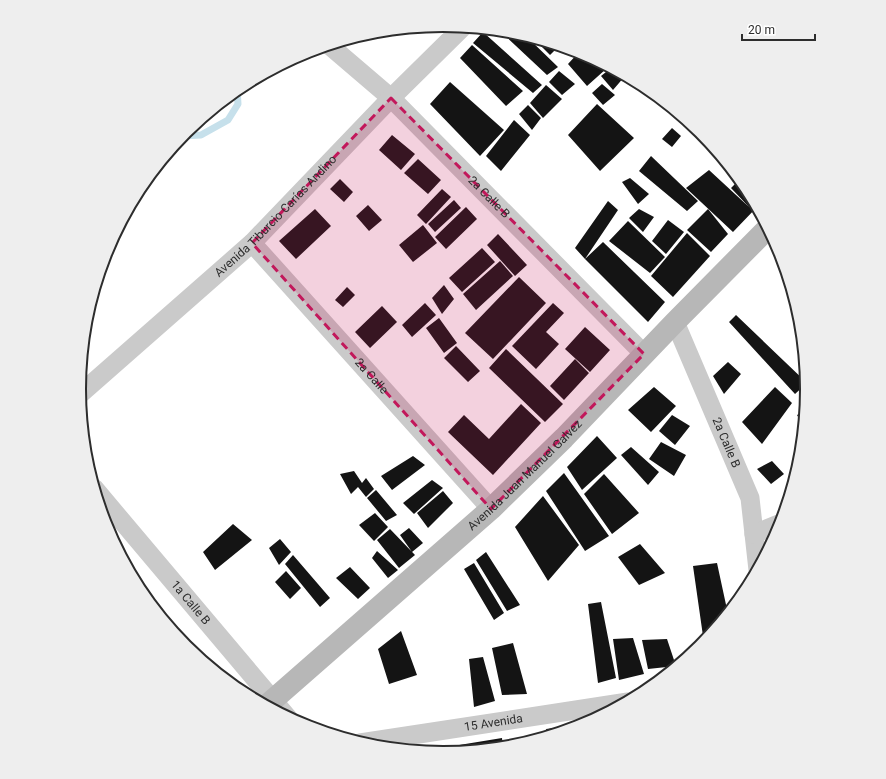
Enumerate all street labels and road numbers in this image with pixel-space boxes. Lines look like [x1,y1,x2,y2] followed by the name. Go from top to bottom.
[212,152,340,280] street label: Avenida Tiburcio Carías Andino
[465,173,513,221] street label: 2a Calle B
[352,356,391,397] street label: 2a Calle
[709,415,743,470] street label: 2a Calle B
[465,417,585,533] street label: Avenida Juan Manuel Galvez
[168,578,213,628] street label: 1a Calle B
[463,711,524,734] street label: 15 Avenida

